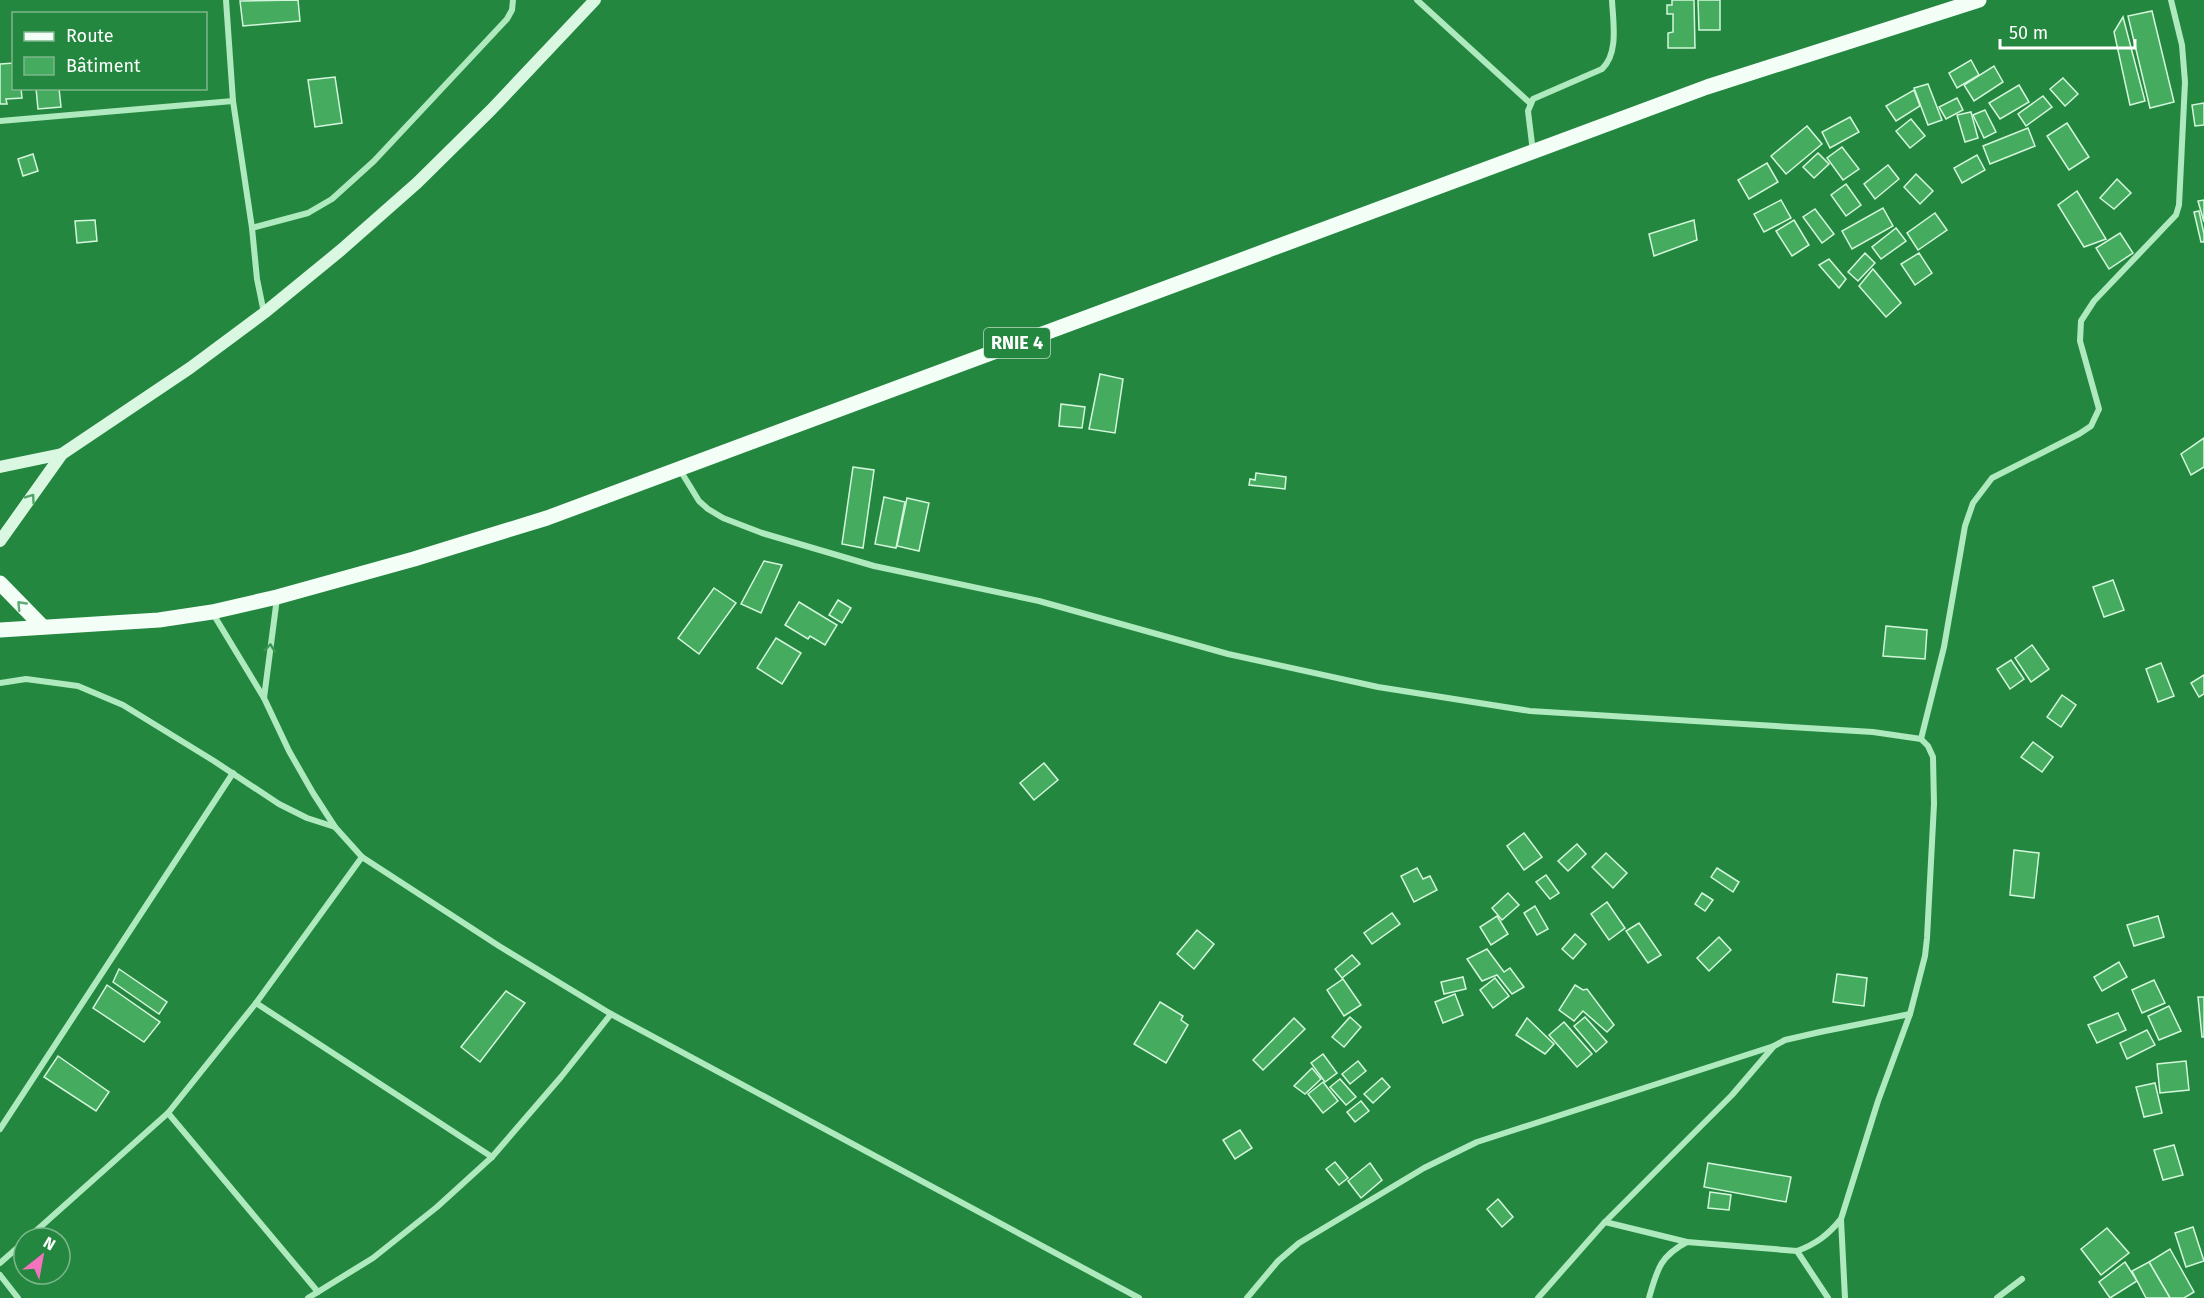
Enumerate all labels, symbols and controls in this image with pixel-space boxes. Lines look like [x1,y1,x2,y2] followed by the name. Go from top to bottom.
[12,12,207,90] legend
[2000,12,2135,50] scale bar
[2009,22,2048,44] text: 50 m
[66,25,114,47] text: Route
[66,55,141,77] text: Bâtiment
[984,328,1050,358] road number: RNIE 4
[24,493,35,504] one-way arrow
[17,601,28,612] one-way arrow
[264,643,276,652] one-way arrow
[12,1226,72,1286] north arrow
[40,1233,59,1254] text: N

